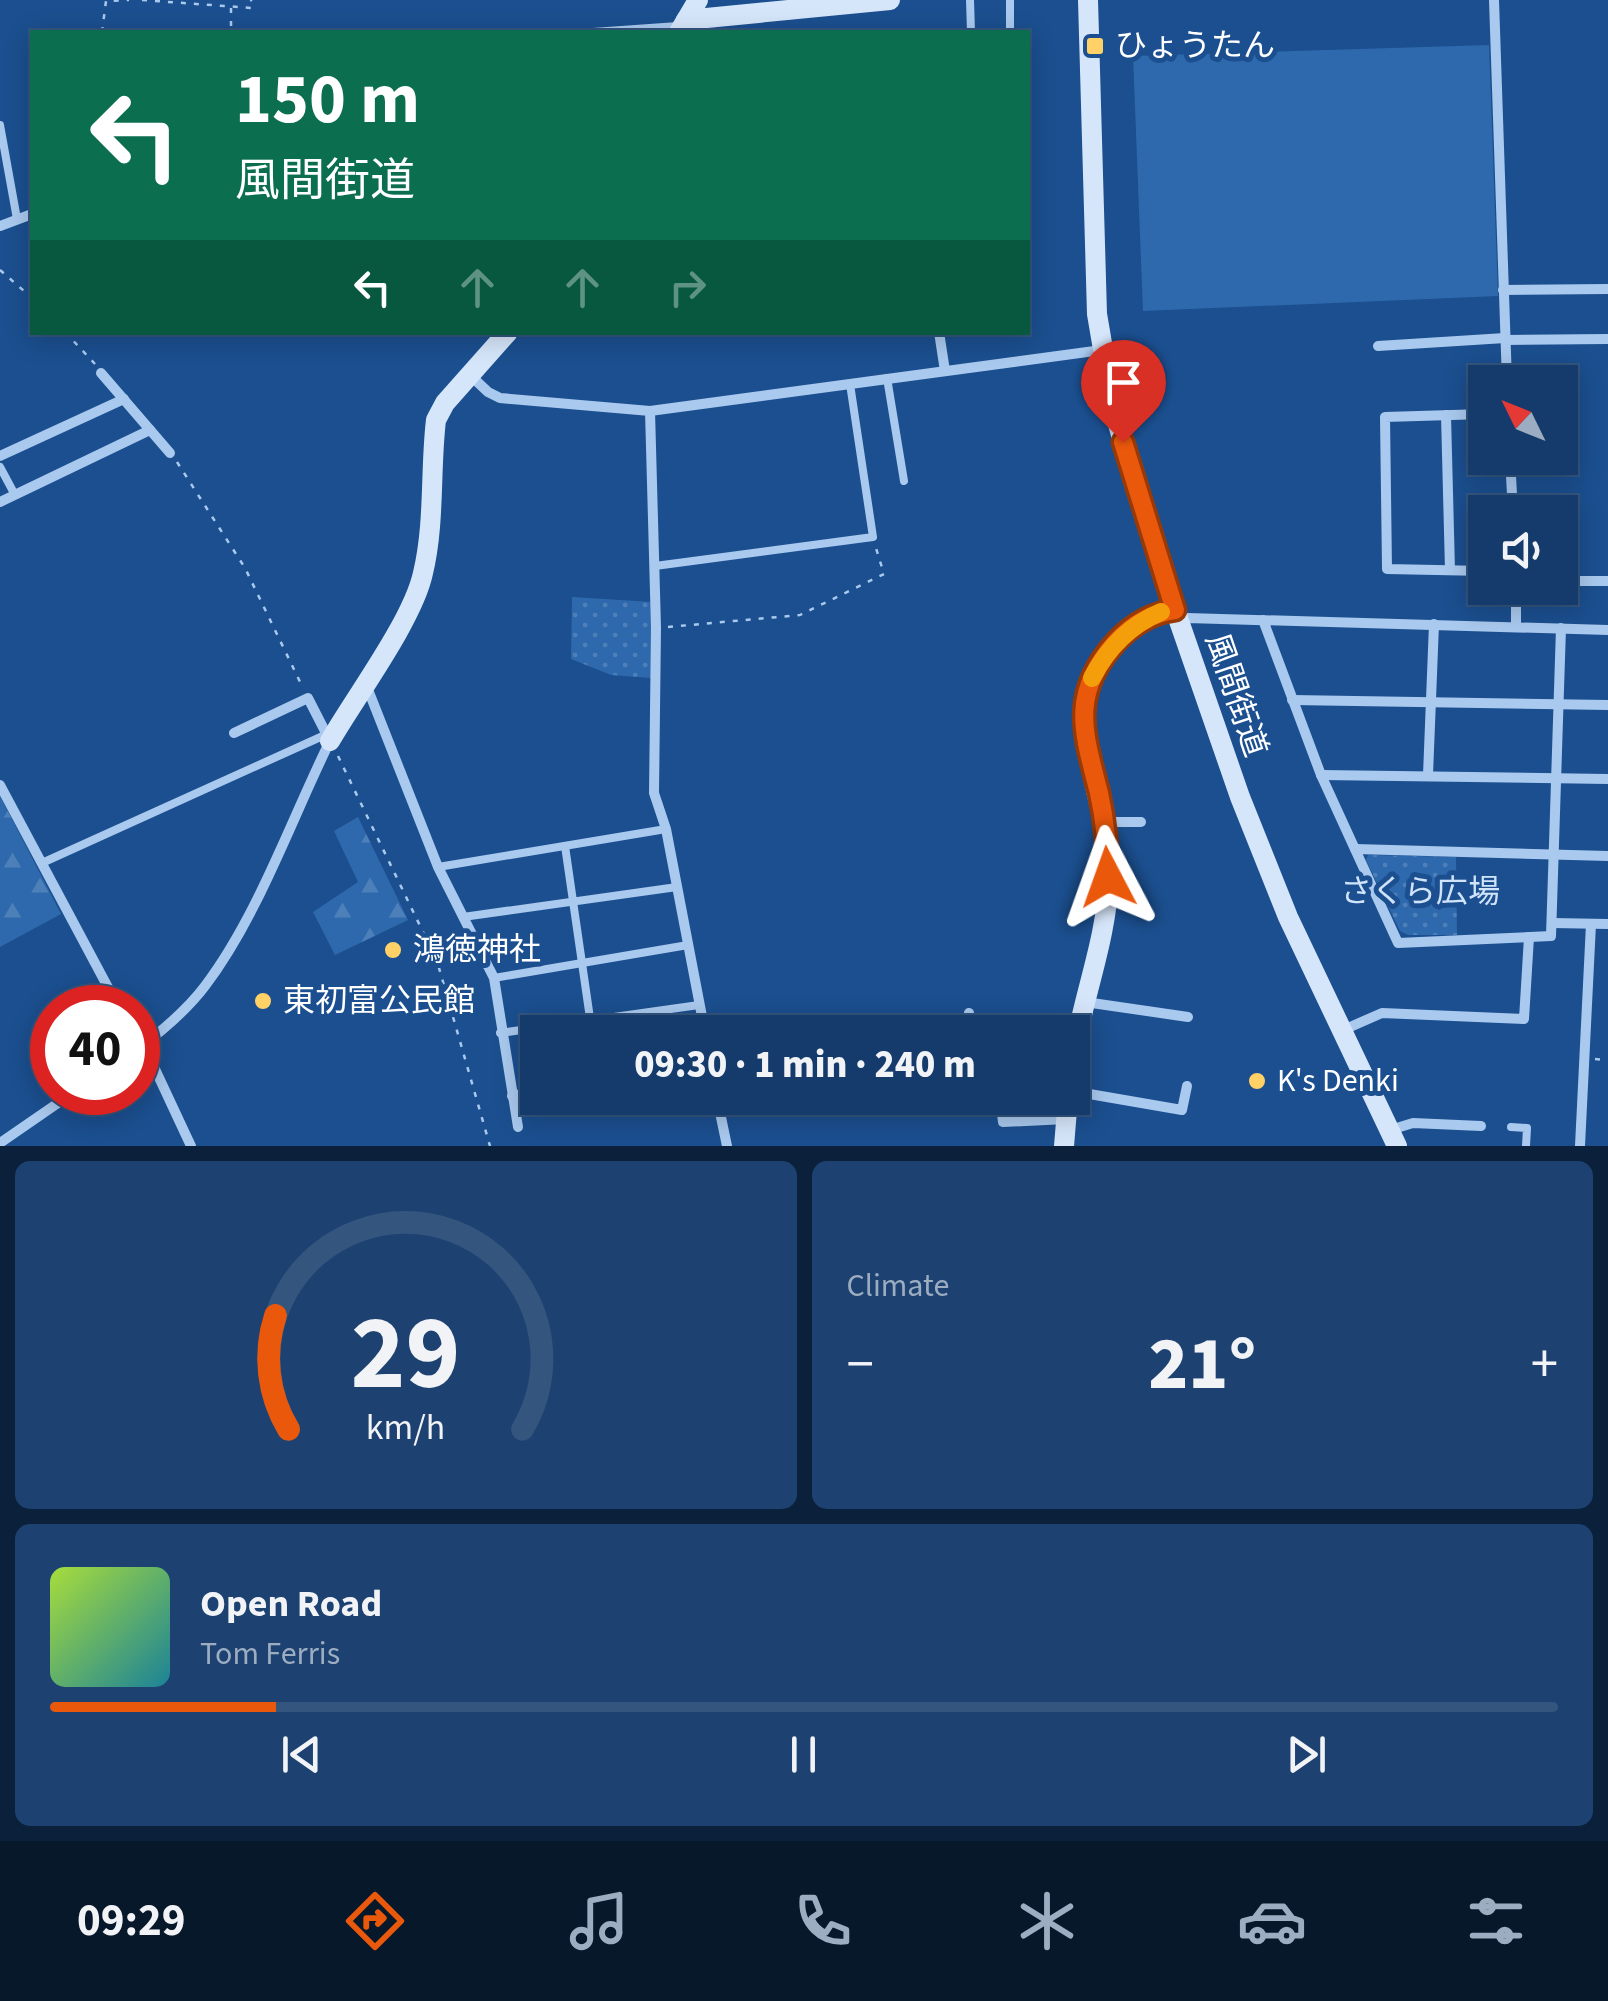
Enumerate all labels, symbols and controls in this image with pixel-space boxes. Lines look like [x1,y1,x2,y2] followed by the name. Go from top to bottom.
[1115,23,1275,69] place label: ひょうたん
[1084,35,1106,57] marker: ひょうたん
[235,50,420,150] text: 150 m
[70,70,200,200] icon: left
[235,149,415,213] text: 風間街道
[345,260,400,315] icon: left
[450,260,505,315] icon: ahead
[555,260,610,315] icon: ahead
[660,260,715,315] icon: right
[1081,340,1166,443] pin
[1096,355,1151,410] icon: arrive
[1468,365,1578,475] north arrow
[1468,365,1578,605] map controls
[1468,495,1578,605] button: sound
[1193,627,1279,763] street label: 風間街道
[1056,825,1160,929] position arrow
[1340,869,1500,915] park label: さくら広場
[413,927,541,973] place label: 鴻徳神社
[382,939,404,961] marker: 鴻徳神社
[283,978,475,1024] place label: 東初富公民館
[30,985,160,1115] speed limit sign: 40
[252,990,274,1012] marker: 東初富公民館
[634,1038,976,1092] text: 09:30 · 1 min · 240 m
[1277,1058,1399,1104] place label: K's Denki
[1246,1070,1268,1092] marker: K's Denki
[847,1263,949,1309] text: Climate
[351,1281,461,1429] text: 29
[1148,1311,1256,1418] text: 21°
[847,1326,874,1404] text: −
[1531,1326,1558,1404] text: +
[366,1402,445,1453] text: km/h
[200,1577,382,1631] text: Open Road
[200,1631,340,1677] text: Tom Ferris
[274,1727,329,1782] icon: previous
[776,1727,831,1782] icon: pause
[1279,1727,1334,1782] icon: next
[340,1886,410,1956] icon: directions
[564,1886,634,1956] icon: music
[788,1886,858,1956] icon: phone
[1012,1886,1082,1956] icon: climate
[1237,1886,1307,1956] icon: car
[1461,1886,1531,1956] icon: filters
[77,1889,186,1953] text: 09:29

